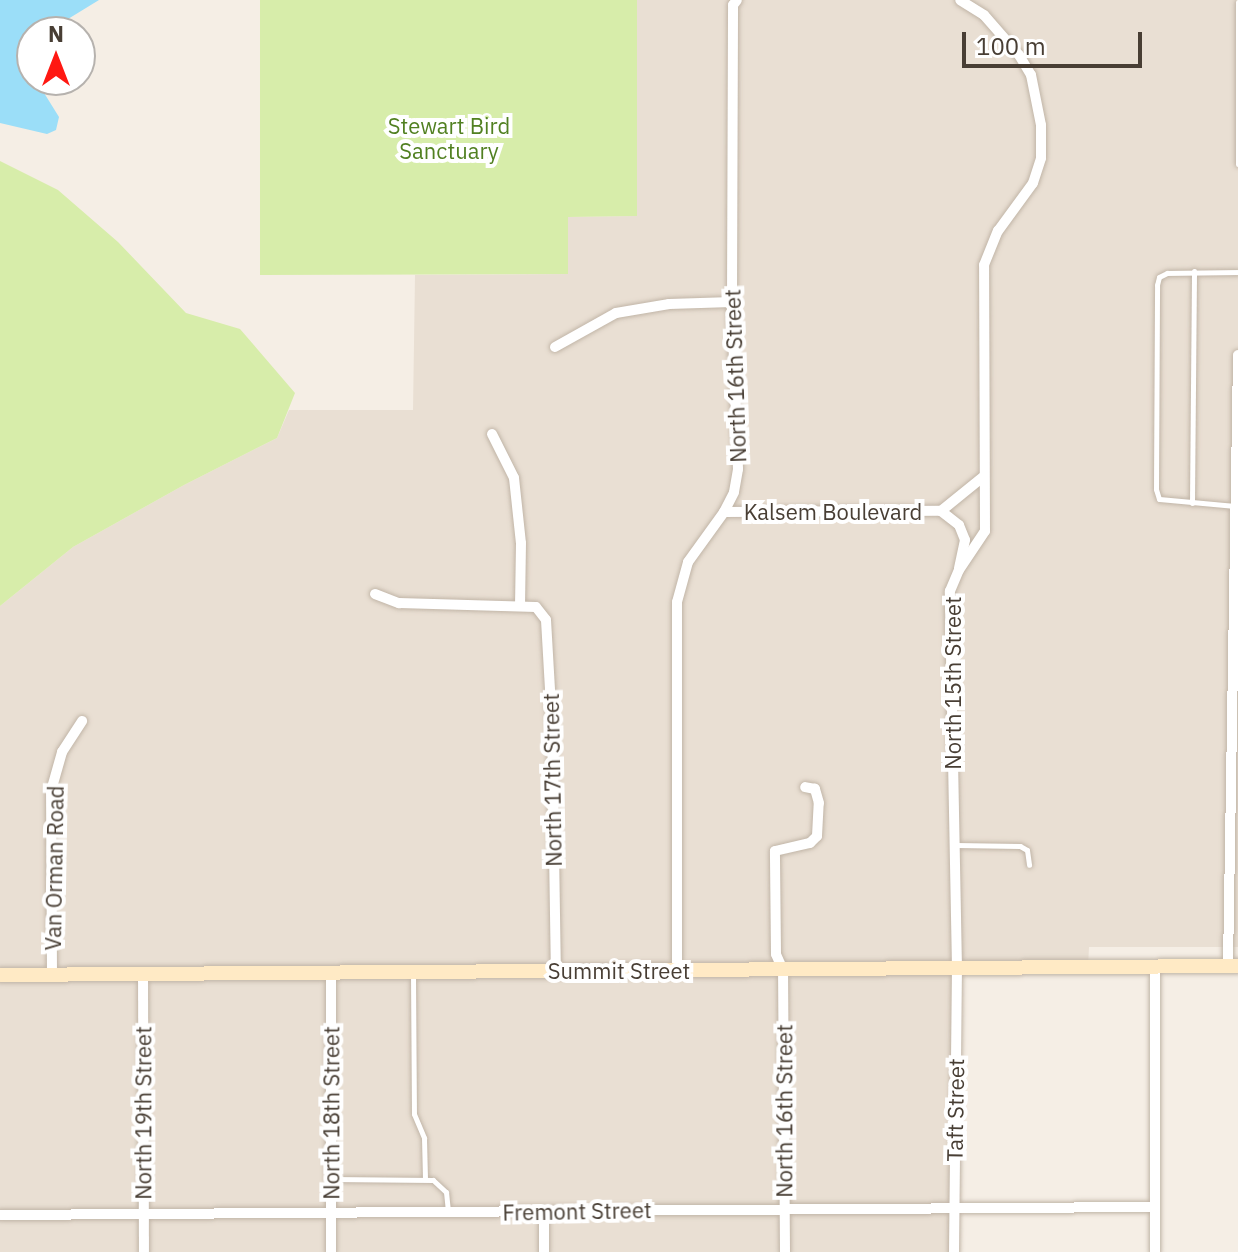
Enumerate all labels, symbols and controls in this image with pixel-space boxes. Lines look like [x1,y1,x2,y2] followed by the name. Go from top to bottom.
[16,16,96,96] north arrow
[966,16,1146,66] scale bar
[48,19,64,48] text: N
[976,30,1046,62] text: 100 m
[388,112,510,164] park label: Stewart Bird Sanctuary
[719,289,751,463] street label: North 16th Street
[744,499,922,525] street label: Kalsem Boulevard
[940,596,966,770] street label: North 15th Street
[537,693,567,867] street label: North 17th Street
[39,785,69,951] street label: Van Orman Road
[548,958,690,984] street label: Summit Street
[771,1024,797,1198] street label: North 16th Street
[130,1026,156,1200] street label: North 19th Street
[318,1026,344,1200] street label: North 18th Street
[941,1058,969,1162] street label: Taft Street
[502,1197,652,1225] street label: Fremont Street

